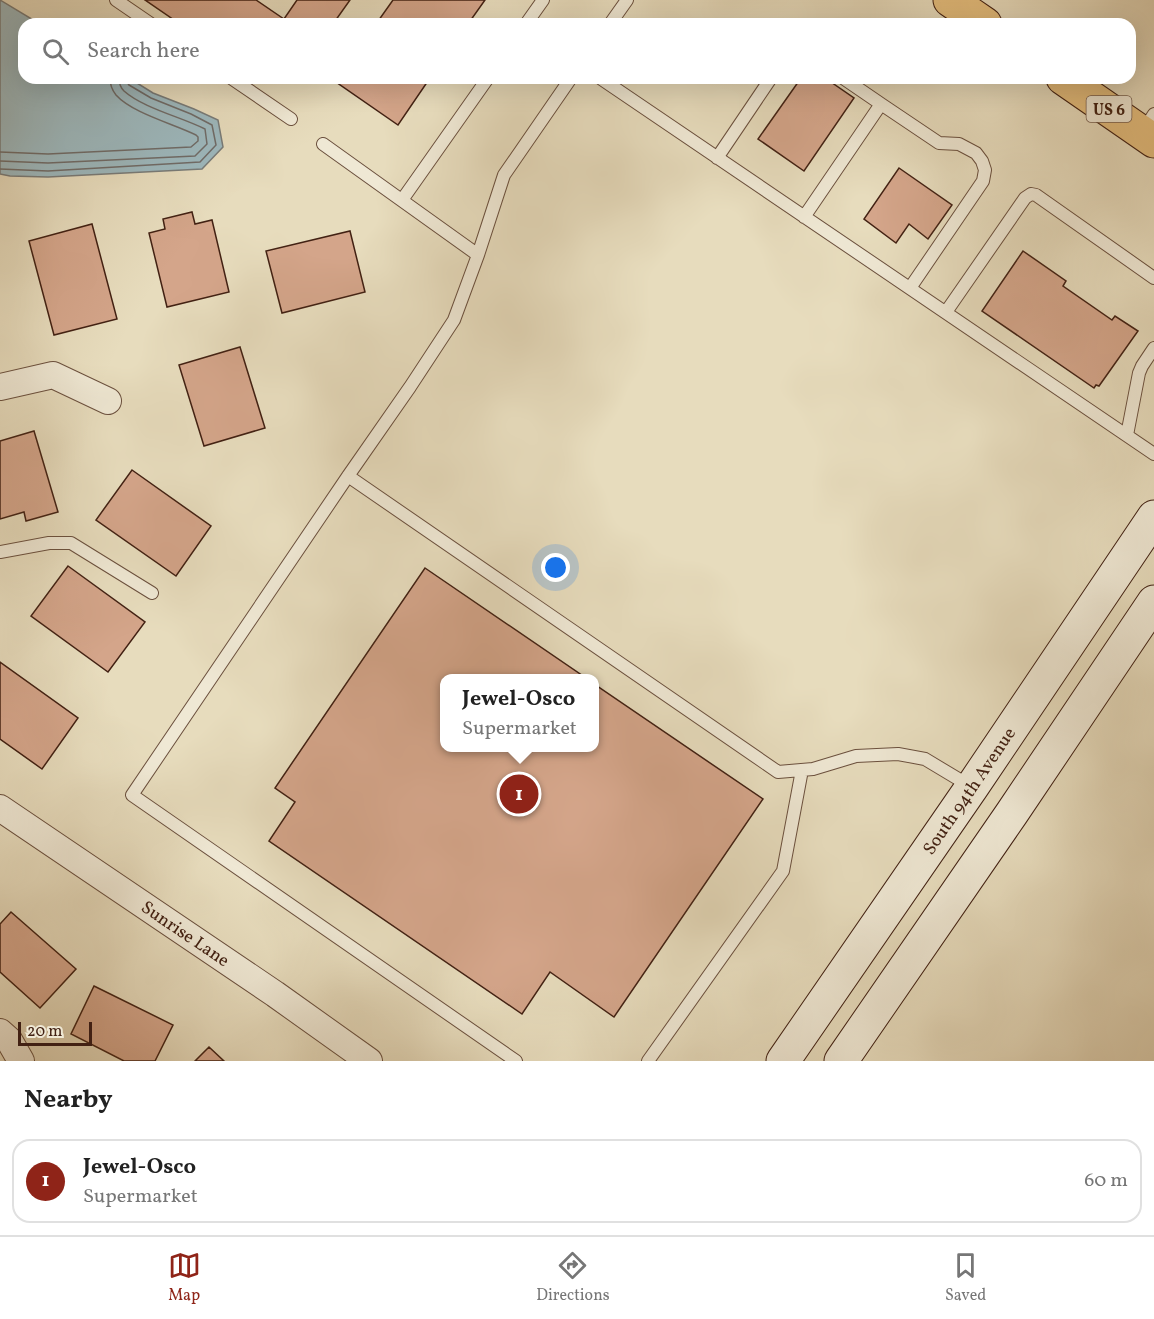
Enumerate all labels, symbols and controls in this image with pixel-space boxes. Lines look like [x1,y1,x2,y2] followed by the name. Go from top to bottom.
[18,18,1136,84] search box
[39,35,72,68] icon: search
[87,36,200,67] text: Search here
[1086,96,1132,122] road number: US 6
[541,553,570,582] your location
[440,674,599,752] popup
[462,684,575,715] text: Jewel-Osco
[462,715,577,743] text: Supermarket
[918,723,1023,861] street label: South 94th Avenue
[500,772,538,816] pin: 1
[135,896,234,974] street label: Sunrise Lane
[18,1019,92,1046] scale bar
[27,1021,62,1043] text: 20 m
[24,1082,113,1118] text: Nearby
[83,1152,196,1183] text: Jewel-Osco
[41,1167,50,1195] text: 1
[1084,1167,1128,1195] text: 60 m
[83,1183,198,1211] text: Supermarket
[168,1249,201,1307] tab: Map
[536,1249,610,1307] tab: Directions
[945,1249,986,1307] tab: Saved

